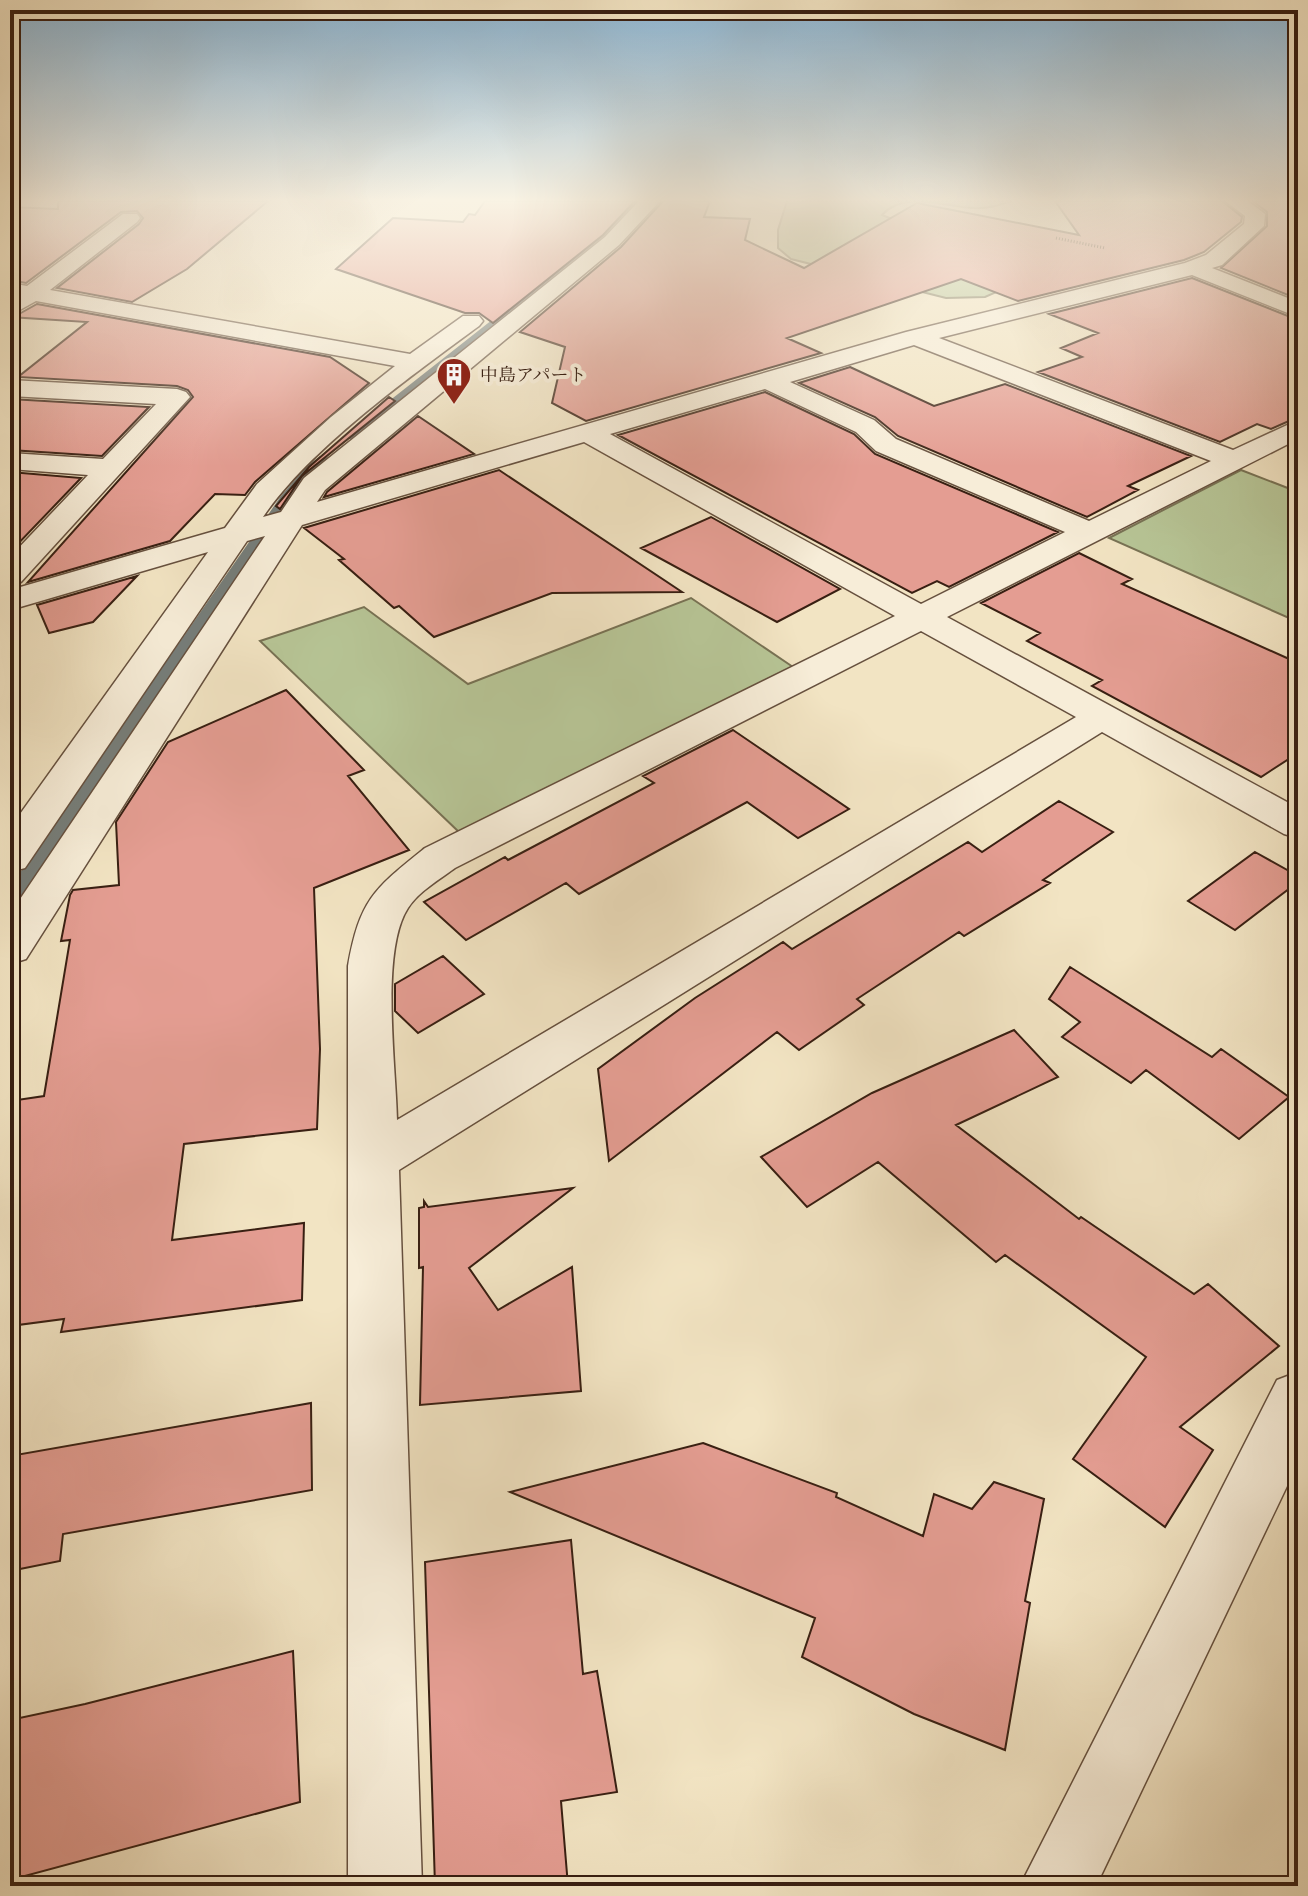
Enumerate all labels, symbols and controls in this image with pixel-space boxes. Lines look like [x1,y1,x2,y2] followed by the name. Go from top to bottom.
[435,356,473,406] building icon: 中島アパート
[480,365,587,385] place label: 中島アパート

